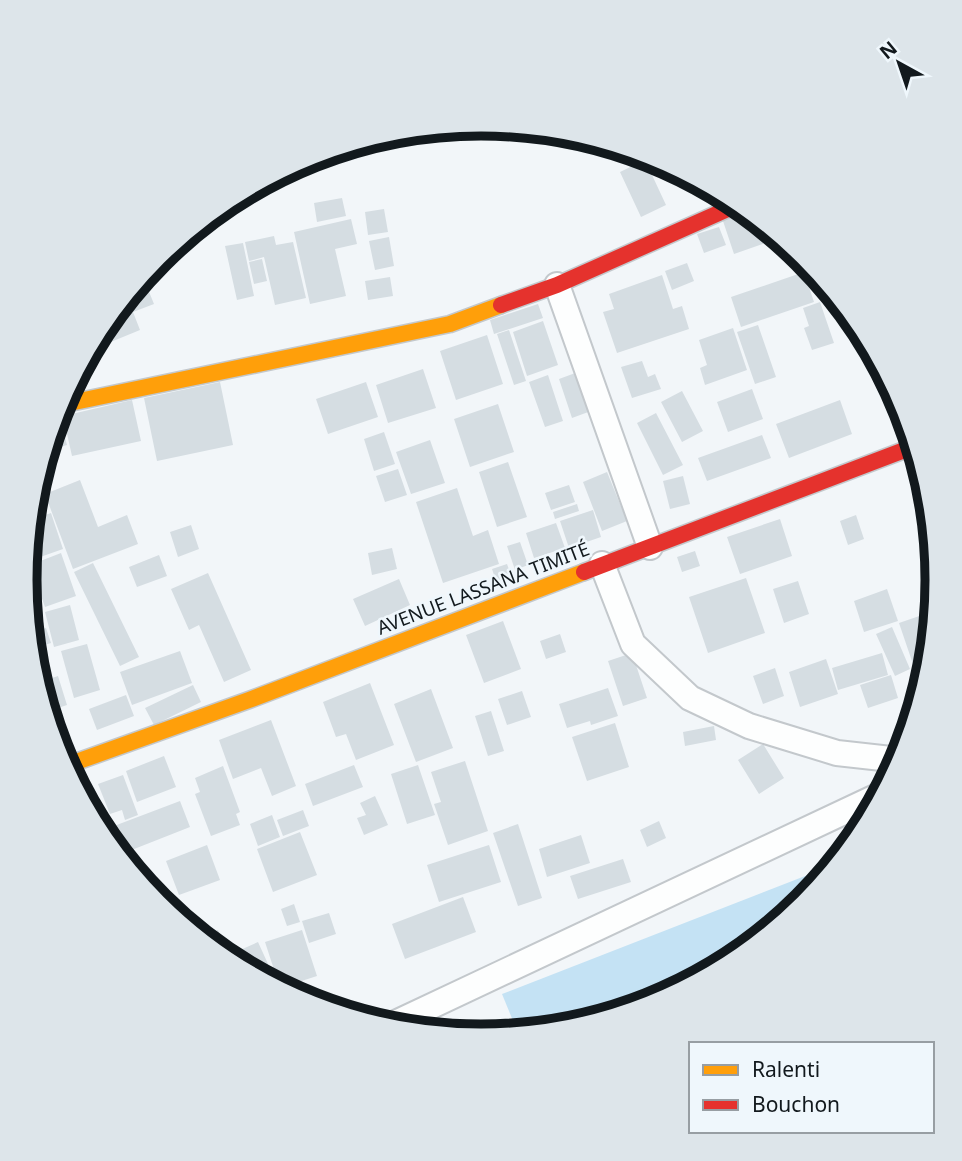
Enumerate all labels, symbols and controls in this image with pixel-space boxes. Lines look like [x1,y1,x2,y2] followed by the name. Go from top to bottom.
[864,28,934,98] north arrow
[874,35,902,65] text: N
[373,535,593,641] street label: AVENUE LASSANA TIMITÉ
[689,1042,934,1133] legend
[752,1055,820,1083] text: Ralenti
[752,1090,840,1118] text: Bouchon

